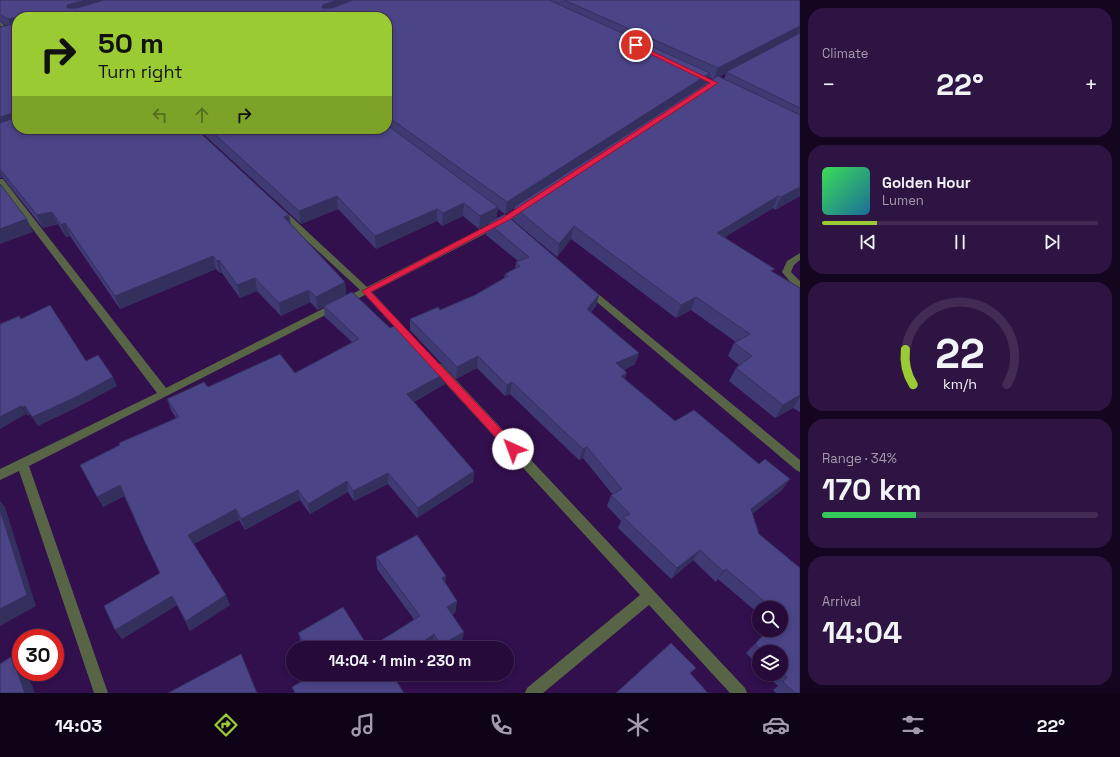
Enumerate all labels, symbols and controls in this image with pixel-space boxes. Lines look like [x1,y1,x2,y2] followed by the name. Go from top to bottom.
[98,25,164,61] text: 50 m
[32,28,84,80] icon: right
[619,28,653,62] pin
[625,34,647,56] icon: arrive
[822,45,868,62] text: Climate
[98,60,182,83] text: Turn right
[936,65,984,104] text: 22°
[822,70,836,98] text: −
[1084,70,1098,98] text: +
[149,104,171,126] icon: left
[191,104,213,126] icon: ahead
[233,104,255,126] icon: right
[882,173,971,192] text: Golden Hour
[882,192,924,209] text: Lumen
[857,231,879,253] icon: previous
[949,231,971,253] icon: pause
[1041,231,1063,253] icon: next
[935,326,985,379] text: 22
[943,374,977,392] text: km/h
[492,428,534,470] position arrow
[822,450,897,467] text: Range · 34%
[822,470,922,509] text: 170 km
[822,593,861,610] text: Arrival
[752,601,788,681] map controls
[752,601,788,637] button: search
[822,613,902,652] text: 14:04
[12,629,64,681] speed limit sign: 30
[752,645,788,681] button: layers
[329,651,471,670] text: 14:04 · 1 min · 230 m
[212,711,240,739] icon: directions
[349,711,377,739] icon: music
[487,711,515,739] icon: phone
[624,711,652,739] icon: climate
[762,711,790,739] icon: car
[899,711,927,739] icon: filters
[55,714,102,737] text: 14:03
[1037,714,1065,737] text: 22°

